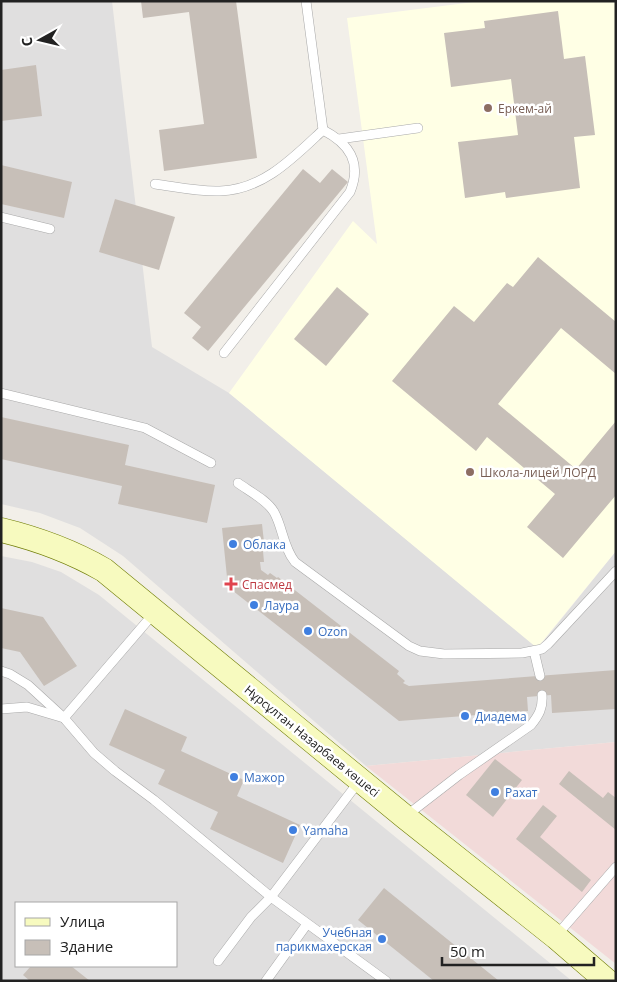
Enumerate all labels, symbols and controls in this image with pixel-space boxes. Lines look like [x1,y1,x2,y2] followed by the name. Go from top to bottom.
[15,15,65,65] north arrow
[17,36,37,48] text: С
[498,100,552,117] place label: Еркем-ай
[482,102,494,114] marker: Еркем-ай
[480,464,596,481] place label: Школа-лицей ЛОРД
[464,466,476,478] marker: Школа-лицей ЛОРД
[243,536,286,553] place label: Облака
[227,538,239,550] marker: Облака
[242,576,292,593] place label: Спасмед
[224,577,238,591] marker: Спасмед
[264,597,299,614] place label: Лаура
[248,599,260,611] marker: Лаура
[318,623,348,640] place label: Ozon
[302,625,314,637] marker: Ozon
[241,681,383,801] street label: Нұрсұлтан Назарбаев көшесі
[475,708,527,725] place label: Диадема
[459,710,471,722] marker: Диадема
[244,769,285,786] place label: Мажор
[228,771,240,783] marker: Мажор
[505,784,538,801] place label: Рахат
[489,786,501,798] marker: Рахат
[303,822,348,839] place label: Yamaha
[287,824,299,836] marker: Yamaha
[15,902,178,967] legend
[60,911,105,931] text: Улица
[276,924,372,955] place label: Учебная парикмахерская
[376,933,388,945] marker: Учебная парикмахерская
[442,934,594,966] scale bar
[60,936,113,956] text: Здание
[450,941,485,961] text: 50 m

